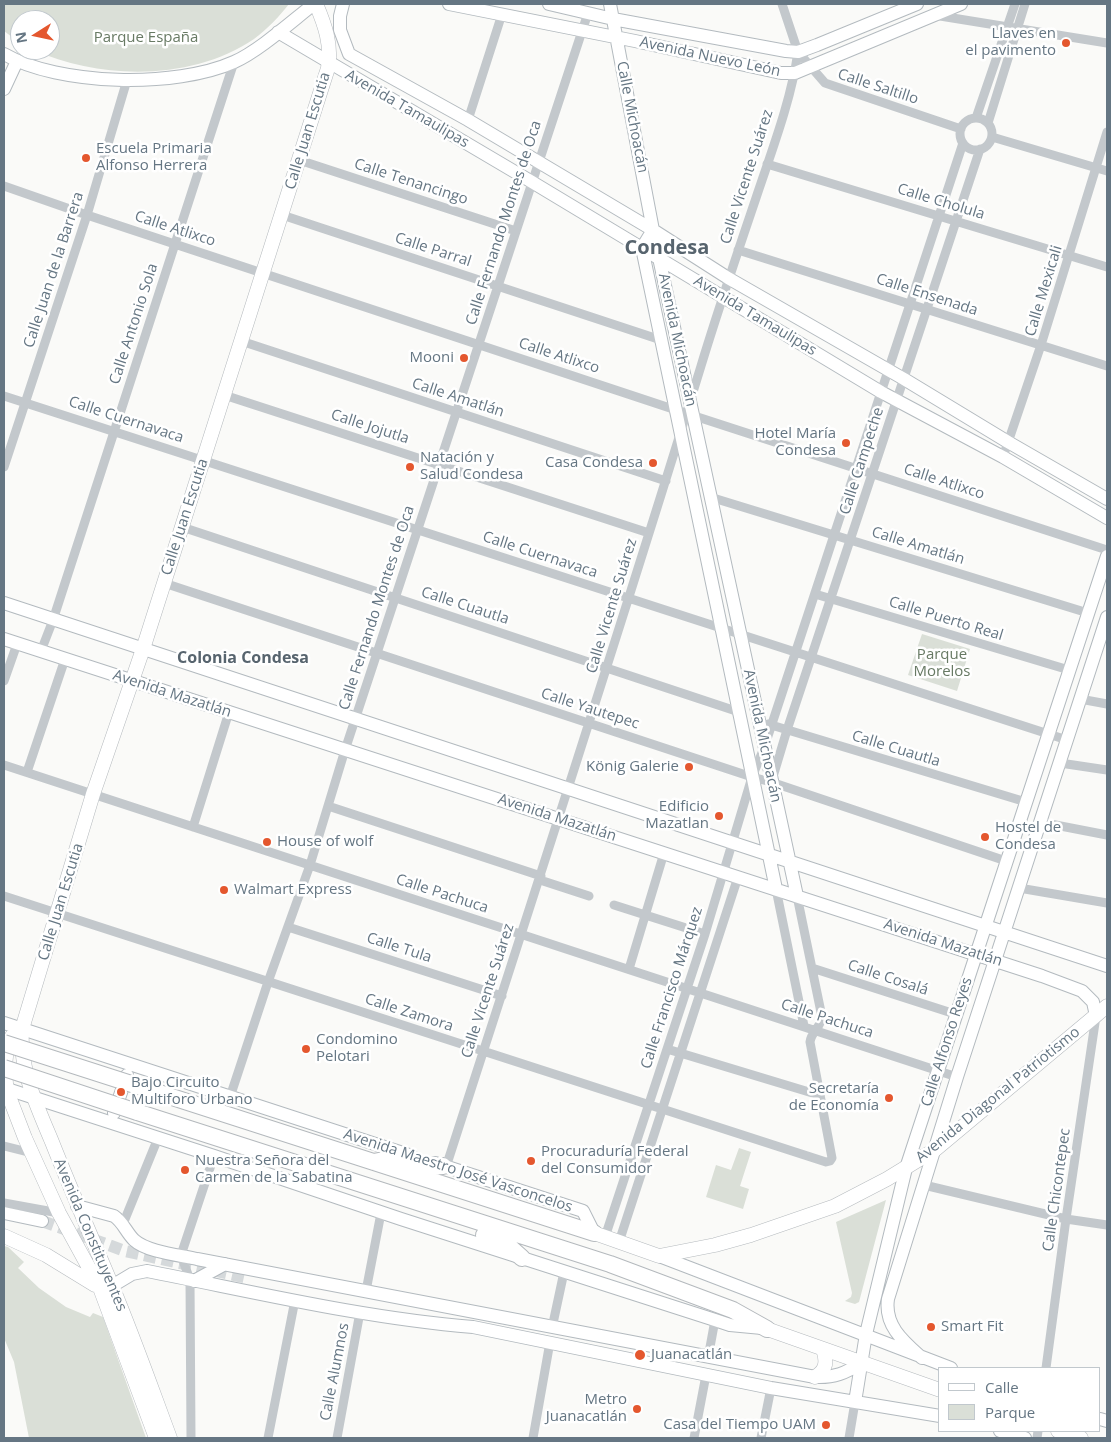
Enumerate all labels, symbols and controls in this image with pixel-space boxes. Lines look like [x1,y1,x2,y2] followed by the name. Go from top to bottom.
[10,10,60,60] north arrow
[965,25,1056,60] place label: Llaves en el pavimento
[94,29,198,47] park label: Parque España
[10,30,31,45] text: N
[638,33,782,81] street label: Avenida Nuevo León
[1060,37,1072,49] marker: Llaves en el pavimento
[612,60,652,174] street label: Calle Michoacán
[342,66,472,152] street label: Avenida Tamaulipas
[835,66,921,108] street label: Calle Saltillo
[282,70,334,192] street label: Calle Juan Escutia
[717,108,777,246] street label: Calle Vicente Suárez
[462,118,546,328] street label: Calle Fernando Montes de Oca
[96,140,212,175] place label: Escuela Primaria Alfonso Herrera
[80,152,92,164] marker: Escuela Primaria Alfonso Herrera
[352,155,470,209] street label: Calle Tenancingo
[895,180,987,224] street label: Calle Cholula
[20,190,88,350] street label: Calle Juan de la Barrera
[132,207,218,251] street label: Calle Atlixco
[392,229,474,271] street label: Calle Parral
[625,236,709,260] district label: Condesa
[1022,243,1066,339] street label: Calle Mexicali
[106,261,162,387] street label: Calle Antonio Sola
[874,270,980,320] street label: Calle Ensenada
[654,272,700,408] street label: Avenida Michoacán
[690,272,820,360] street label: Avenida Tamaulipas
[516,334,602,378] street label: Calle Atlixco
[409,349,454,367] place label: Mooni
[458,352,470,364] marker: Mooni
[410,375,506,421] street label: Calle Amatlán
[66,393,186,447] street label: Calle Cuernavaca
[836,405,888,517] street label: Calle Campeche
[329,406,411,448] street label: Calle Jojutla
[754,425,836,460] place label: Hotel María Condesa
[840,437,852,449] marker: Hotel María Condesa
[420,449,523,484] place label: Natación y Salud Condesa
[545,454,643,472] place label: Casa Condesa
[158,456,212,578] street label: Calle Juan Escutia
[647,457,659,469] marker: Casa Condesa
[901,460,987,504] street label: Calle Atlixco
[404,461,416,473] marker: Natación y Salud Condesa
[335,503,419,713] street label: Calle Fernando Montes de Oca
[869,523,967,569] street label: Calle Amatlán
[480,528,600,582] street label: Calle Cuernavaca
[583,536,641,676] street label: Calle Vicente Suárez
[419,583,511,629] street label: Calle Cuautla
[887,593,1005,645] street label: Calle Puerto Real
[913,646,971,681] park label: Parque Morelos
[177,648,309,668] district label: Colonia Condesa
[110,666,234,722] street label: Avenida Mazatlán
[739,668,785,804] street label: Avenida Michoacán
[539,685,641,733] street label: Calle Yautepec
[850,727,942,771] street label: Calle Cuautla
[586,758,679,776] place label: König Galerie
[683,761,695,773] marker: König Galerie
[495,790,619,846] street label: Avenida Mazatlán
[645,798,709,833] place label: Edificio Mazatlan
[713,810,725,822] marker: Edificio Mazatlan
[995,819,1061,854] place label: Hostel de Condesa
[979,831,991,843] marker: Hostel de Condesa
[277,833,373,851] place label: House of wolf
[261,836,273,848] marker: House of wolf
[35,841,87,963] street label: Calle Juan Escutia
[394,871,490,917] street label: Calle Pachuca
[234,881,352,899] place label: Walmart Express
[218,884,230,896] marker: Walmart Express
[637,905,707,1071] street label: Calle Francisco Márquez
[881,915,1005,971] street label: Avenida Mazatlán
[458,922,518,1060] street label: Calle Vicente Suárez
[364,929,434,967] street label: Calle Tula
[845,957,931,999] street label: Calle Cosalá
[918,975,976,1109] street label: Calle Alfonso Reyes
[362,990,456,1036] street label: Calle Zamora
[779,996,875,1042] street label: Calle Pachuca
[912,1023,1084,1167] street label: Avenida Diagonal Patriotismo
[316,1031,398,1066] place label: Condomino Pelotari
[300,1043,312,1055] marker: Condomino Pelotari
[131,1074,253,1109] place label: Bajo Circuito Multiforo Urbano
[789,1080,879,1115] place label: Secretaría de Economía
[115,1086,127,1098] marker: Bajo Circuito Multiforo Urbano
[883,1092,895,1104] marker: Secretaría de Economía
[341,1125,575,1217] street label: Avenida Maestro José Vasconcelos
[1039,1127,1075,1253] street label: Calle Chicontepec
[541,1143,689,1178] place label: Procuraduría Federal del Consumidor
[195,1152,353,1187] place label: Nuestra Señora del Carmen de la Sabatina
[525,1155,537,1167] marker: Procuraduría Federal del Consumidor
[50,1156,130,1314] street label: Avenida Constituyentes
[179,1164,191,1176] marker: Nuestra Señora del Carmen de la Sabatina
[941,1318,1004,1336] place label: Smart Fit
[317,1321,353,1423] street label: Calle Alumnos
[925,1321,937,1333] marker: Smart Fit
[651,1346,732,1364] place label: Juanacatlán
[633,1348,647,1362] marker: Juanacatlán
[938,1367,1101,1432] legend
[985,1377,1019,1397] text: Calle
[546,1391,627,1426] place label: Metro Juanacatlán
[985,1402,1035,1422] text: Parque
[631,1403,643,1415] marker: Metro Juanacatlán
[663,1416,816,1434] place label: Casa del Tiempo UAM
[820,1419,832,1431] marker: Casa del Tiempo UAM

